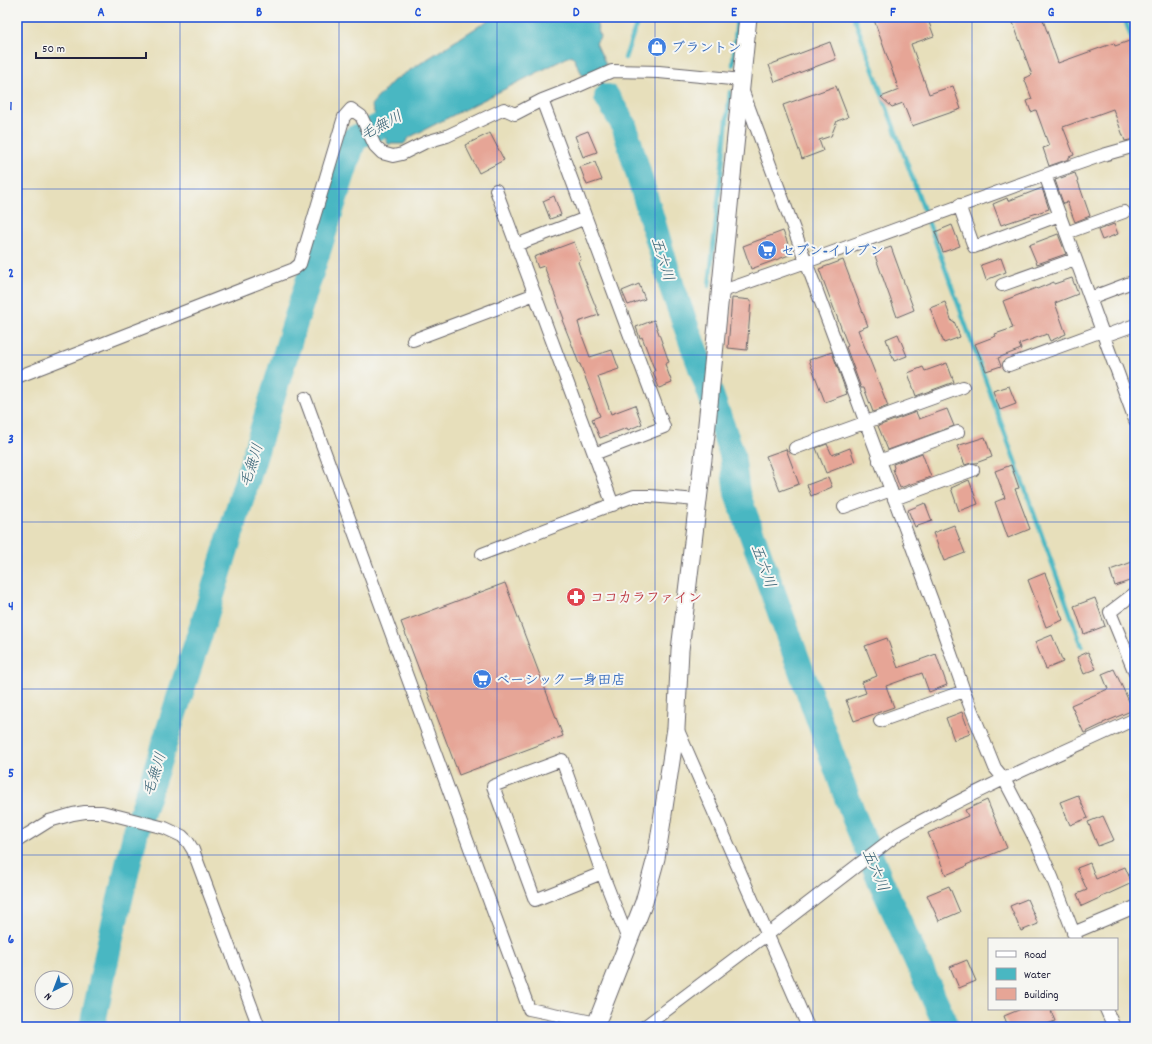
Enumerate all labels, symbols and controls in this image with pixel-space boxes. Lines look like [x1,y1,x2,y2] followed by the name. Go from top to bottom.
[97,4,105,23] text: A
[256,4,262,23] text: B
[415,4,422,23] text: C
[573,4,580,23] text: D
[731,4,738,23] text: E
[890,4,896,23] text: F
[1048,4,1055,23] text: G
[36,34,146,60] scale bar
[646,36,668,58] shop icon: ブラントン
[671,39,742,59] place label: ブラントン
[42,41,65,58] text: 50 m
[10,98,13,117] text: 1
[357,106,407,147] water label: 毛無川
[644,235,678,284] water label: 五六川
[756,239,778,261] supermarket icon: セブン-イレブン
[781,242,884,262] place label: セブン-イレブン
[8,265,14,284] text: 2
[8,431,14,450] text: 3
[235,441,270,490] water label: 毛無川
[744,542,780,592] water label: 五六川
[565,586,587,608] pharmacy icon: ココカラファイン
[590,589,702,609] place label: ココカラファイン
[8,598,14,617] text: 4
[471,668,493,690] supermarket icon: ベーシック 一身田店
[496,671,626,691] place label: ベーシック 一身田店
[138,750,173,799] water label: 毛無川
[8,765,14,784] text: 5
[855,846,893,896] water label: 五六川
[8,931,15,950] text: 6
[988,938,1118,1010] legend
[1024,947,1046,964] text: Road
[1024,967,1051,984] text: Water
[34,970,74,1010] north arrow
[1024,987,1059,1004] text: Building
[41,988,56,1004] text: N

